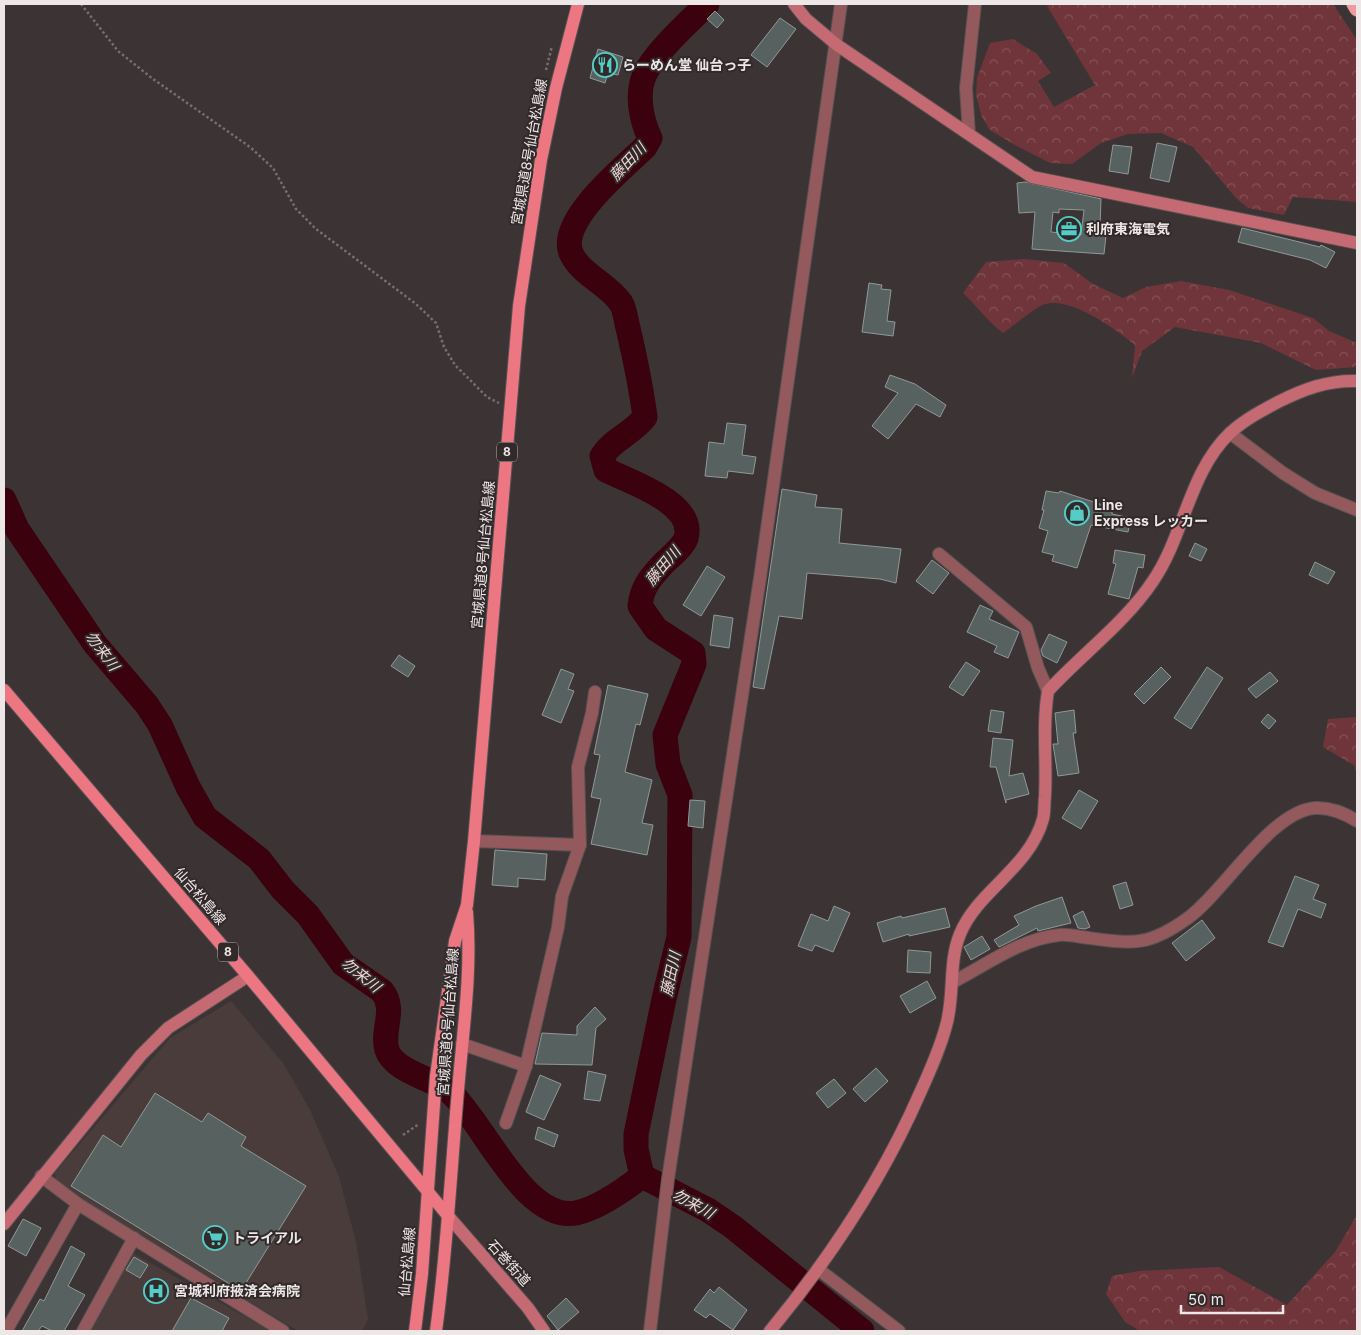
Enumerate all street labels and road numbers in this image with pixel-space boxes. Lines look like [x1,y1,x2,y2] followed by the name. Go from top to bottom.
[507,77,550,227] street label: 宮城県道8号仙台松島線
[497,442,517,462] road number: 8
[468,480,497,630] street label: 宮城県道8号仙台松島線
[171,864,230,928] street label: 仙台松島線
[218,942,238,962] road number: 8
[434,947,461,1097] street label: 宮城県道8号仙台松島線
[395,1226,418,1298] street label: 仙台松島線
[484,1236,534,1289] street label: 石巻街道

